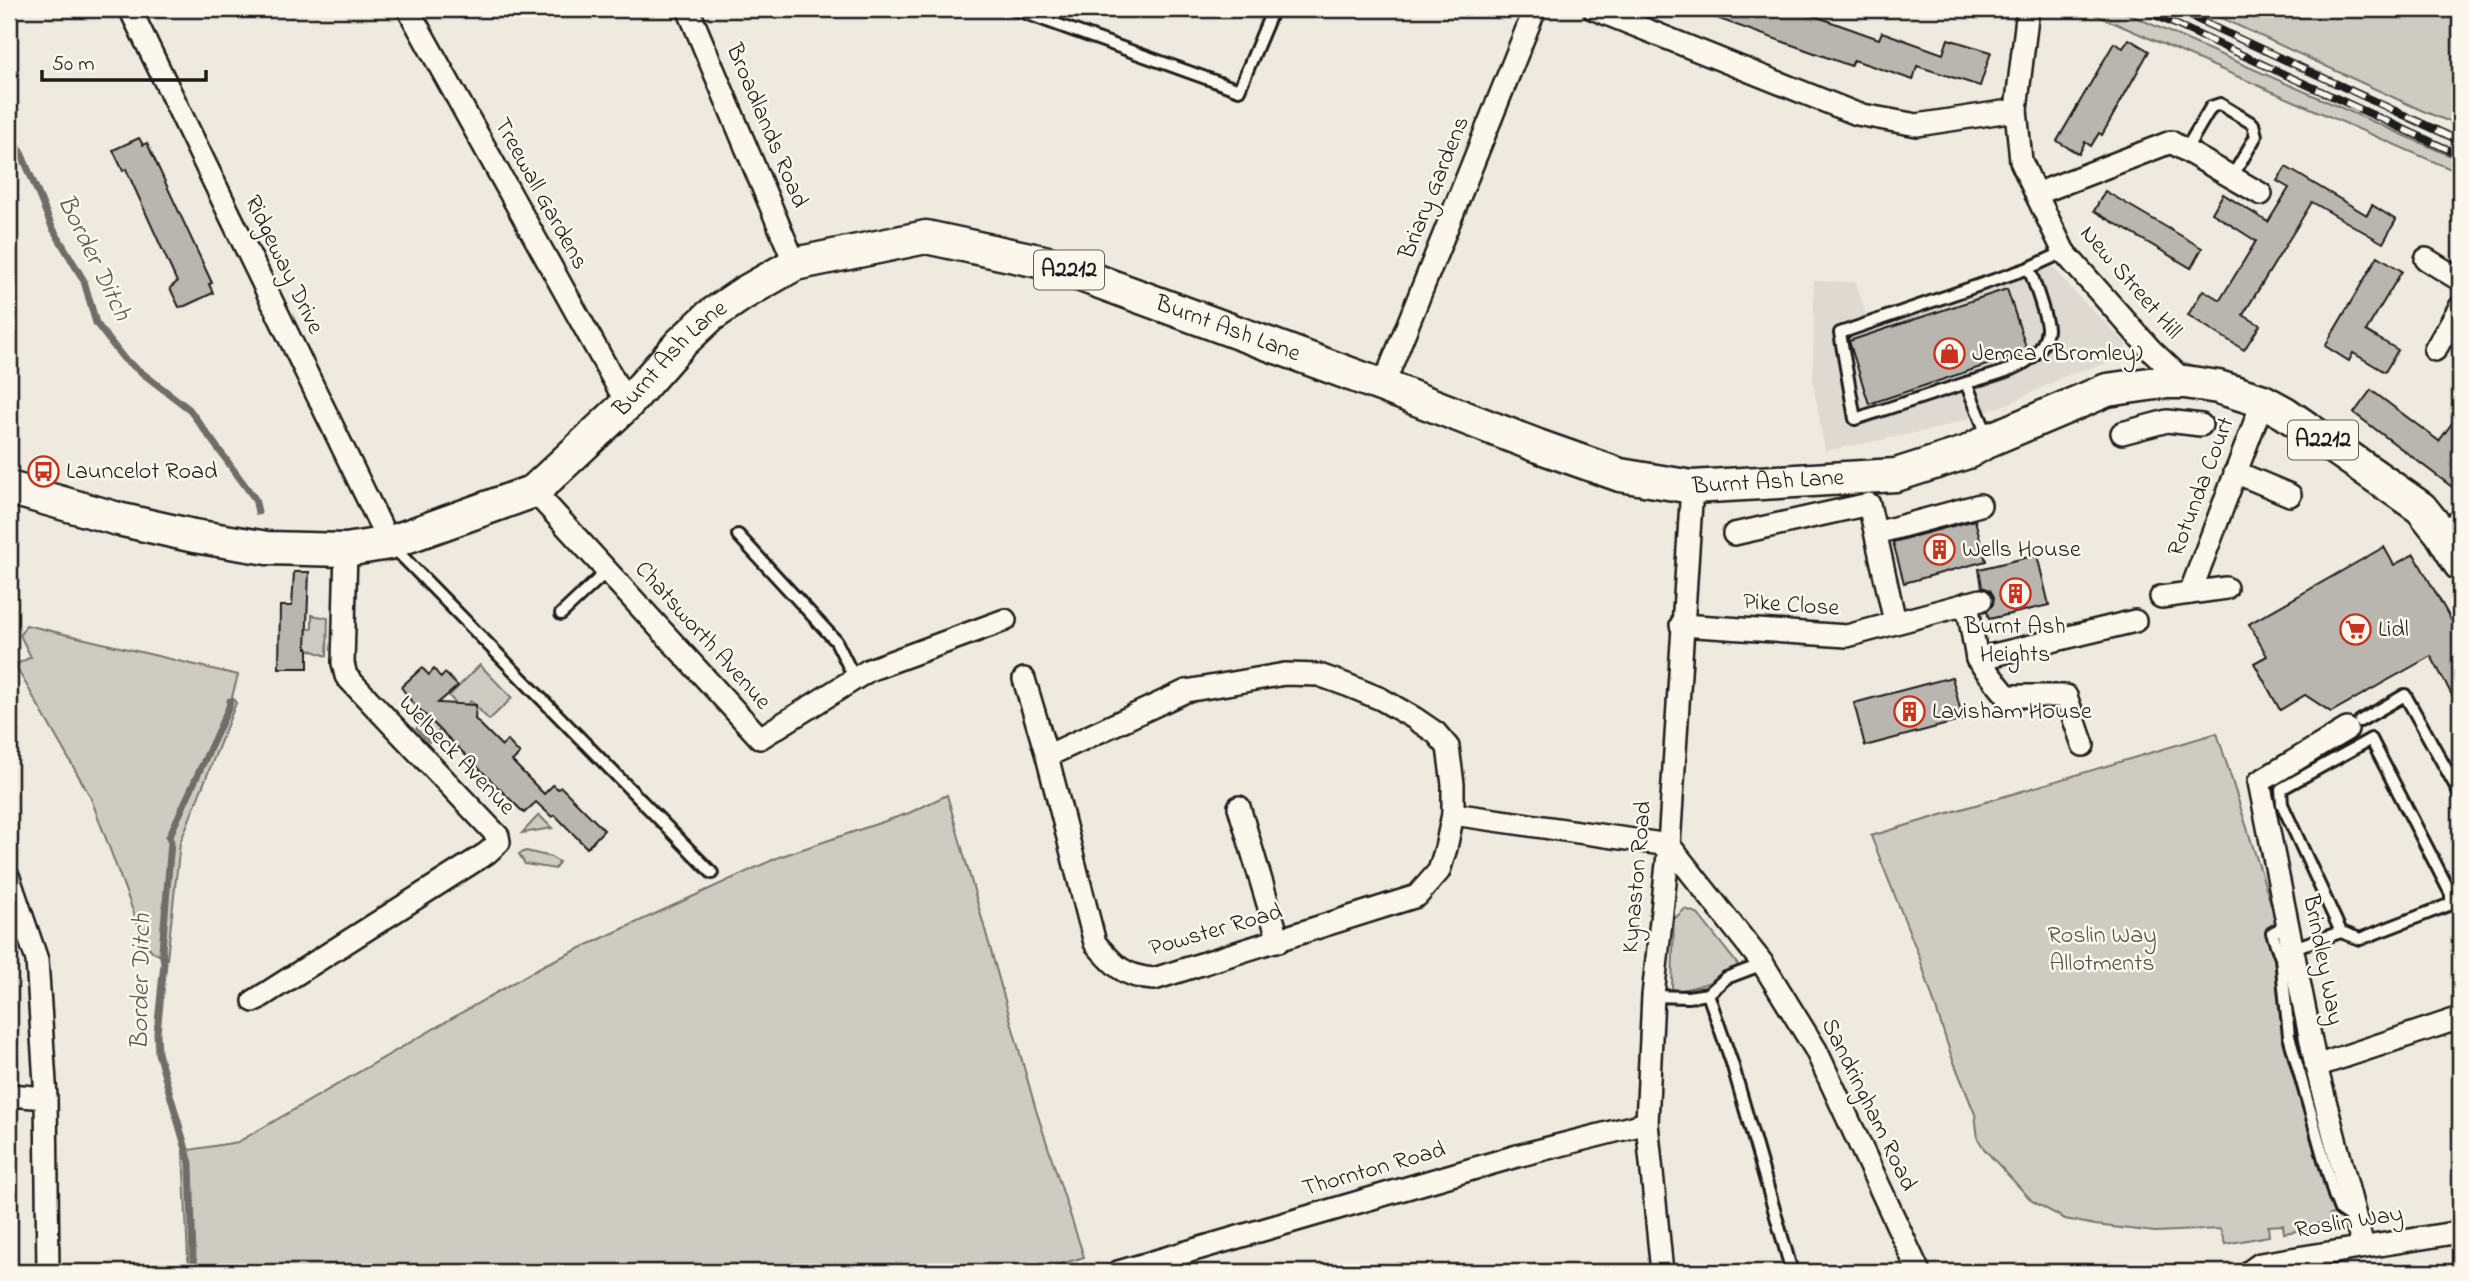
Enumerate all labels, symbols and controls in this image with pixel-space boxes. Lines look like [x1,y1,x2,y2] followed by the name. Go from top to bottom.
[42,38,206,82] scale bar
[715,38,817,214] street label: Broadlands Road
[52,50,95,80] text: 50 m
[1390,111,1481,266] street label: Briary Gardens
[484,112,596,276] street label: Treewall Gardens
[46,188,140,328] water label: Border Ditch
[233,190,332,341] street label: Ridgeway Drive
[2070,218,2190,348] street label: New Street Hill
[1034,250,1104,290] road number: A2212
[1149,286,1305,372] street label: Burnt Ash Lane
[605,291,735,426] street label: Burnt Ash Lane
[1932,337,1966,371] shop icon: Jemca (Bromley)
[1972,337,2143,373] place label: Jemca (Bromley)
[2159,412,2245,562] street label: Rotunda Court
[2288,420,2358,460] road number: A2212
[26,455,60,489] bus stop icon: Launcelot Road
[66,455,218,490] place label: Launcelot Road
[1690,461,1846,505] street label: Burnt Ash Lane
[1922,533,1956,567] building icon: Wells House
[1962,533,2081,568] place label: Wells House
[625,554,779,719] street label: Chatsworth Avenue
[1998,576,2032,610] building icon: Burnt Ash Heights
[1742,585,1841,627] street label: Pike Close
[1963,610,2066,673] place label: Burnt Ash Heights
[2338,613,2372,647] supermarket icon: Lidl
[2378,613,2409,648] place label: Lidl
[389,688,523,824] street label: Welbeck Avenue
[1892,695,1926,729] building icon: Lavisham House
[1932,695,2092,730] place label: Lavisham House
[1614,799,1663,955] street label: Kynaston Road
[2291,891,2352,1028] street label: Brindley Way
[1145,895,1287,967] street label: Powster Road
[122,913,162,1050] water label: Border Ditch
[2047,919,2157,982] park label: Roslin Way Allotments
[1811,1013,1925,1198] street label: Sandringham Road
[1298,1133,1450,1207] street label: Thornton Road
[2292,1197,2406,1250] street label: Roslin Way

